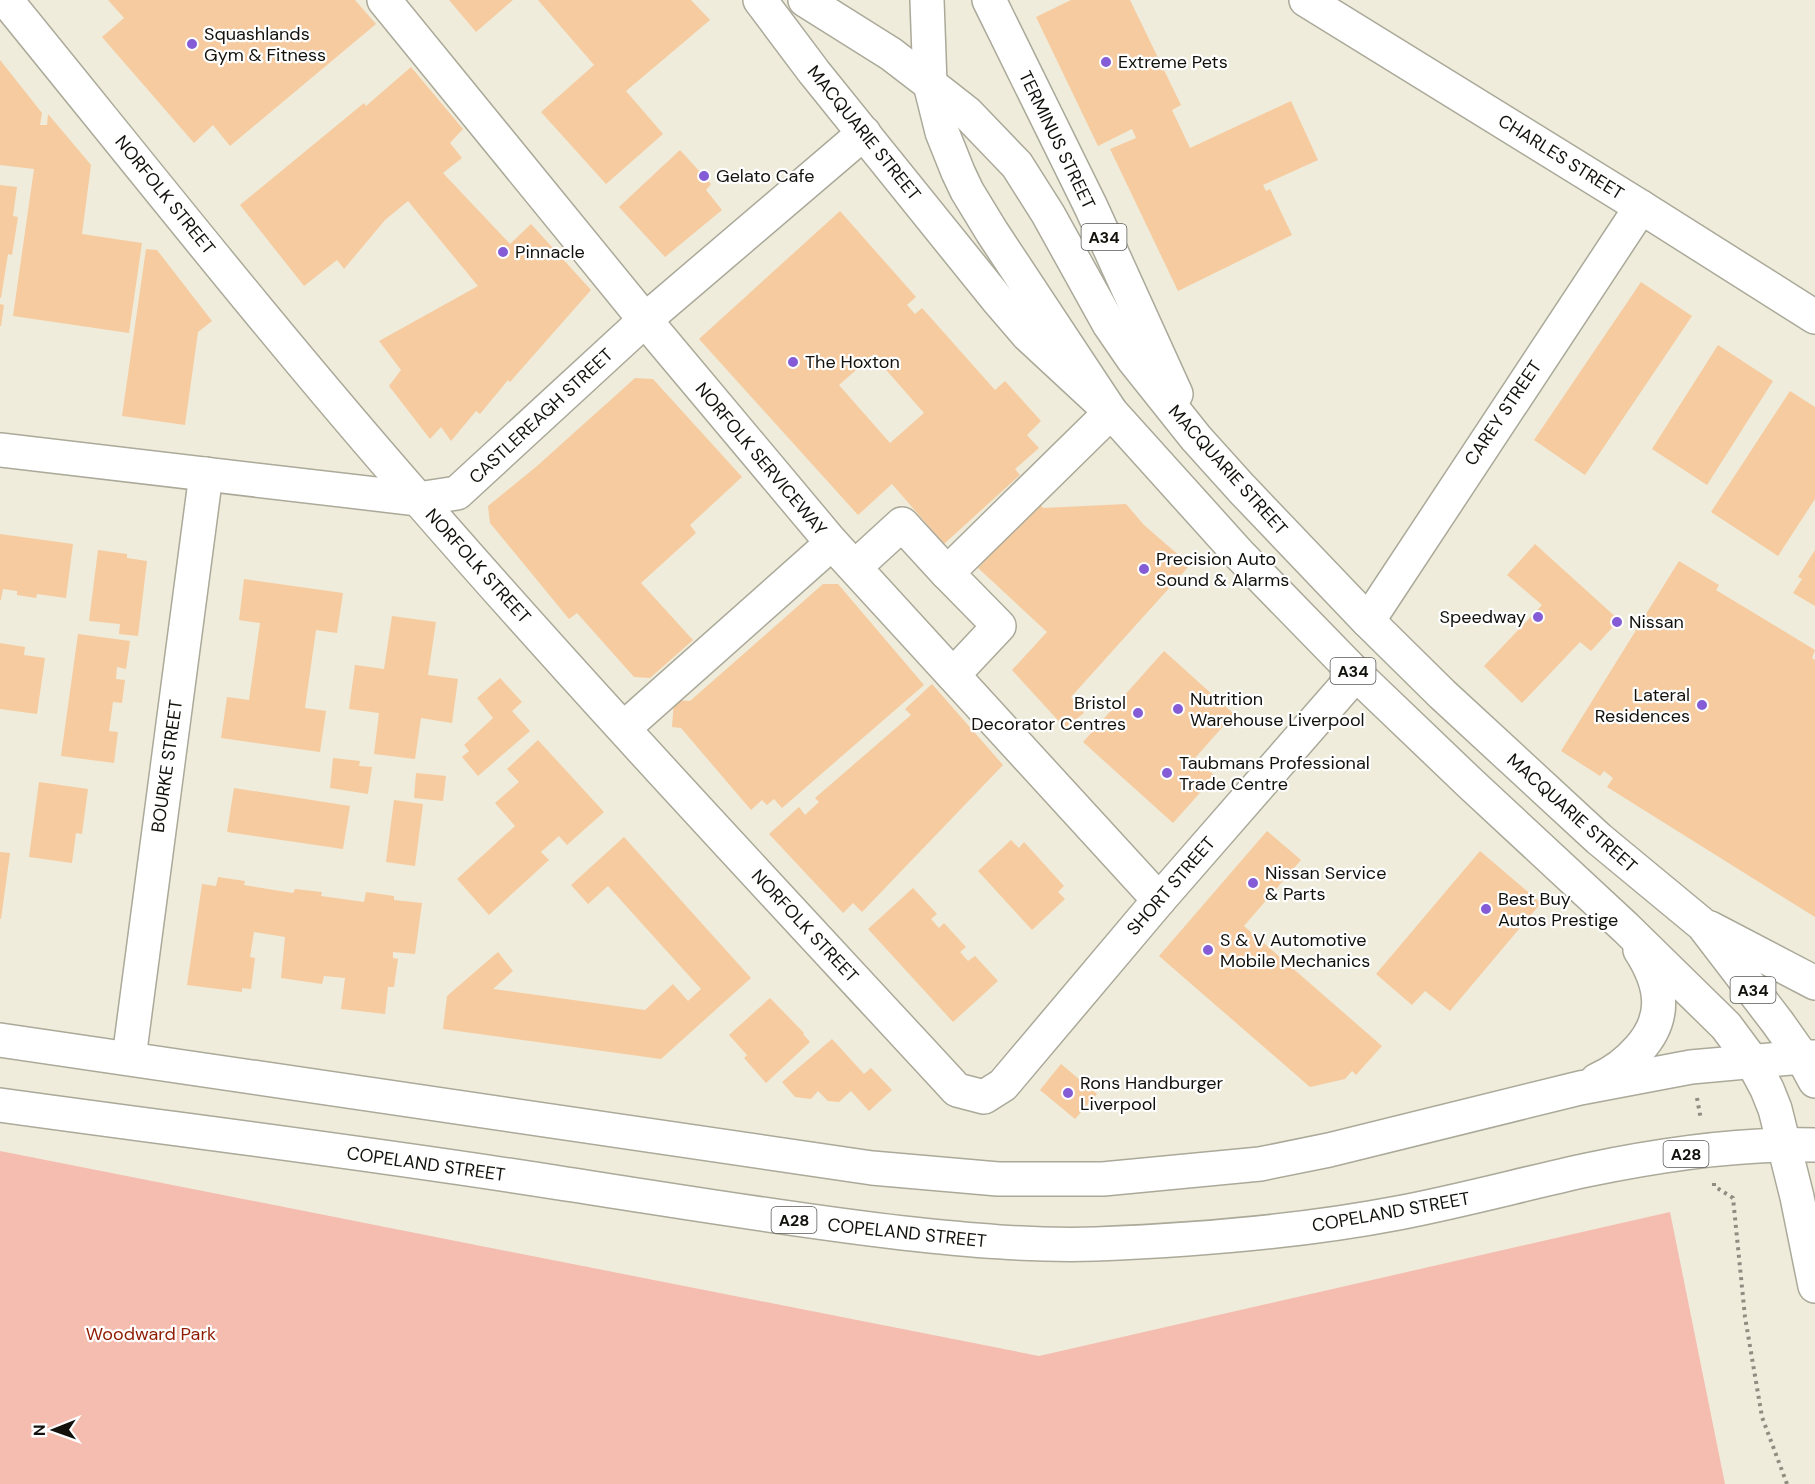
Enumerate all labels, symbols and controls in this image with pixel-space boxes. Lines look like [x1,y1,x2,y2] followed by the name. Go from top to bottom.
[204,22,326,67] place label: Squashlands Gym & Fitness
[185,37,199,51] marker: Squashlands Gym & Fitness
[1118,50,1228,74] place label: Extreme Pets
[1099,55,1113,69] marker: Extreme Pets
[802,60,926,206] street label: MACQUARIE STREET
[1013,67,1101,213] street label: TERMINUS STREET
[1494,109,1628,205] street label: CHARLES STREET
[109,130,221,260] street label: NORFOLK STREET
[716,164,814,188] place label: Gelato Cafe
[697,169,711,183] marker: Gelato Cafe
[1082,224,1126,250] road number: A34
[515,240,585,264] place label: Pinnacle
[496,245,510,259] marker: Pinnacle
[464,343,618,489] street label: CASTLEREAGH STREET
[805,350,900,374] place label: The Hoxton
[786,355,800,369] marker: The Hoxton
[1459,356,1547,470] street label: CAREY STREET
[690,377,833,541] street label: NORFOLK SERVICEWAY
[1163,400,1293,540] street label: MACQUARIE STREET
[420,503,536,629] street label: NORFOLK STREET
[1156,547,1289,592] place label: Precision Auto Sound & Alarms
[1137,562,1151,576] marker: Precision Auto Sound & Alarms
[1440,605,1526,629] place label: Speedway
[1531,610,1545,624] marker: Speedway
[1629,610,1684,634] place label: Nissan
[1610,615,1624,629] marker: Nissan
[1330,658,1376,684] road number: A34
[1595,683,1690,728] place label: Lateral Residences
[1190,687,1365,732] place label: Nutrition Warehouse Liverpool
[971,691,1126,736] place label: Bristol Decorator Centres
[146,698,188,834] street label: BOURKE STREET
[1695,698,1709,712] marker: Lateral Residences
[1171,702,1185,716] marker: Nutrition Warehouse Liverpool
[1131,706,1145,720] marker: Bristol Decorator Centres
[1502,748,1642,878] street label: MACQUARIE STREET
[1179,751,1370,796] place label: Taubmans Professional Trade Centre
[1160,766,1174,780] marker: Taubmans Professional Trade Centre
[1121,831,1221,941] street label: SHORT STREET
[1265,861,1386,906] place label: Nissan Service & Parts
[746,864,864,988] street label: NORFOLK STREET
[1246,876,1260,890] marker: Nissan Service & Parts
[1498,887,1618,932] place label: Best Buy Autos Prestige
[1479,902,1493,916] marker: Best Buy Autos Prestige
[1220,928,1370,973] place label: S & V Automotive Mobile Mechanics
[1201,943,1215,957] marker: S & V Automotive Mobile Mechanics
[1730,977,1776,1003] road number: A34
[1080,1071,1224,1116] place label: Rons Handburger Liverpool
[1061,1086,1075,1100] marker: Rons Handburger Liverpool
[345,1141,507,1187] street label: COPELAND STREET
[1664,1141,1708,1167] road number: A28
[1310,1186,1472,1238] street label: COPELAND STREET
[772,1207,816,1233] road number: A28
[826,1213,988,1253] street label: COPELAND STREET
[86,1322,216,1346] park label: Woodward Park
[24,1400,84,1460] north arrow
[29,1424,50,1436] text: N

